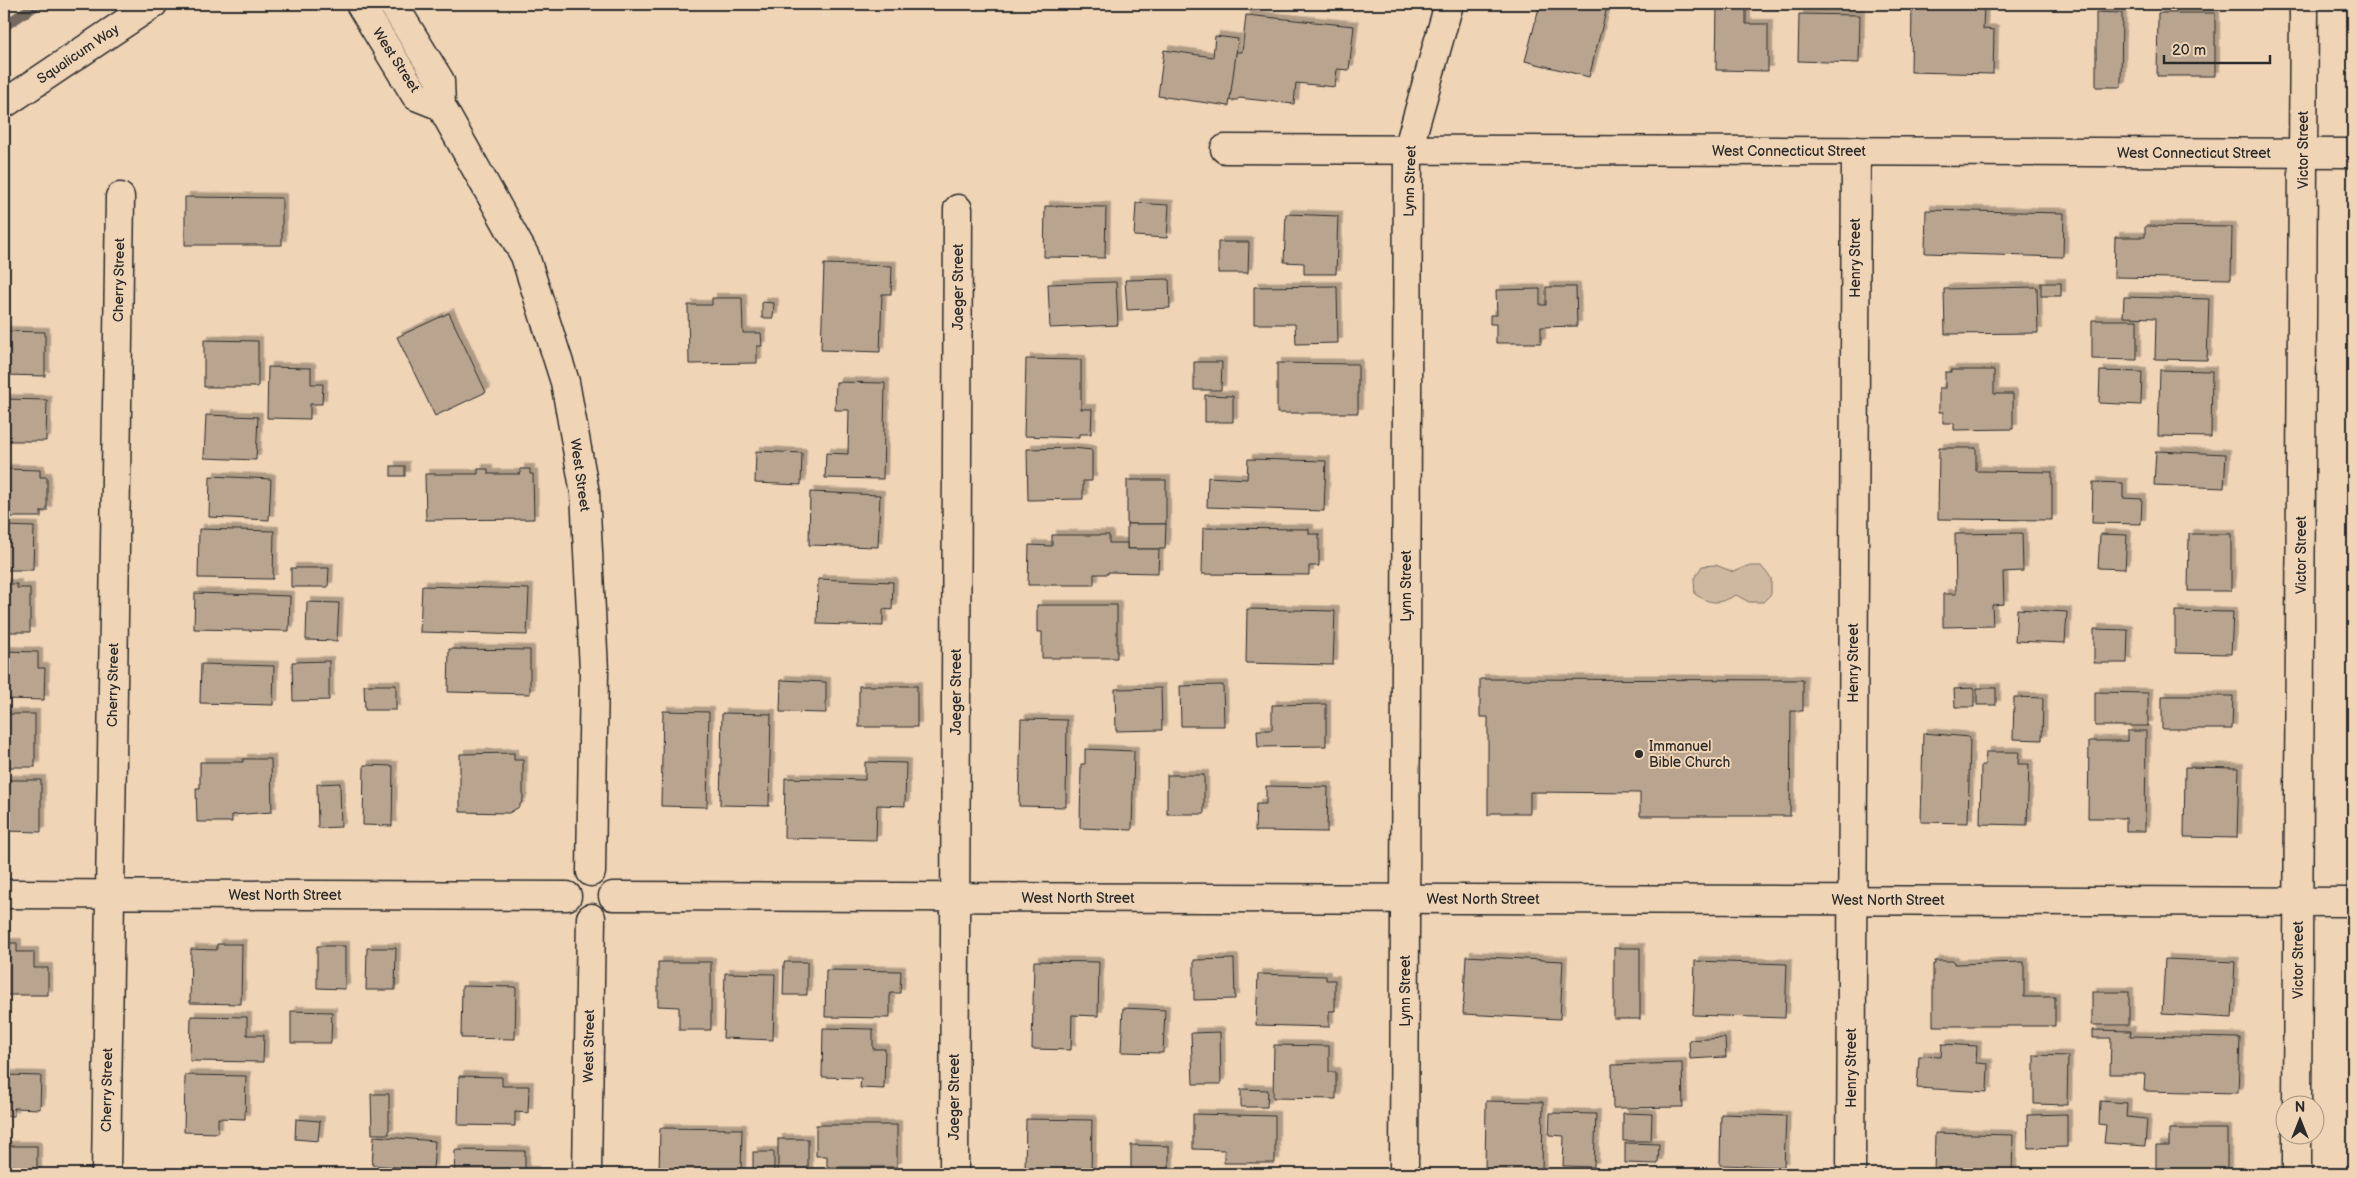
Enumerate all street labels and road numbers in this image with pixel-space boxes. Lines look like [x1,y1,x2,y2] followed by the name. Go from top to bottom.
[34,20,123,88] street label: Squalicum Way
[369,25,424,96] street label: West Street
[2295,110,2312,189] street label: Victor Street
[1712,143,1867,160] street label: West Connecticut Street
[1400,144,1420,217] street label: Lynn Street
[2117,145,2272,162] street label: West Connecticut Street
[1847,218,1864,298] street label: Henry Street
[110,237,128,322] street label: Cherry Street
[950,243,967,330] street label: Jaeger Street
[566,437,594,513] street label: West Street
[2293,515,2310,594] street label: Victor Street
[1398,550,1415,622] street label: Lynn Street
[1845,623,1862,703] street label: Henry Street
[104,642,122,727] street label: Cherry Street
[948,648,965,735] street label: Jaeger Street
[229,887,342,904] street label: West North Street
[1022,890,1135,907] street label: West North Street
[1427,891,1540,908] street label: West North Street
[1832,892,1945,909] street label: West North Street
[2290,920,2307,999] street label: Victor Street
[1397,955,1414,1027] street label: Lynn Street
[580,1008,598,1083] street label: West Street
[1843,1028,1860,1108] street label: Henry Street
[98,1047,116,1132] street label: Cherry Street
[946,1053,963,1140] street label: Jaeger Street

